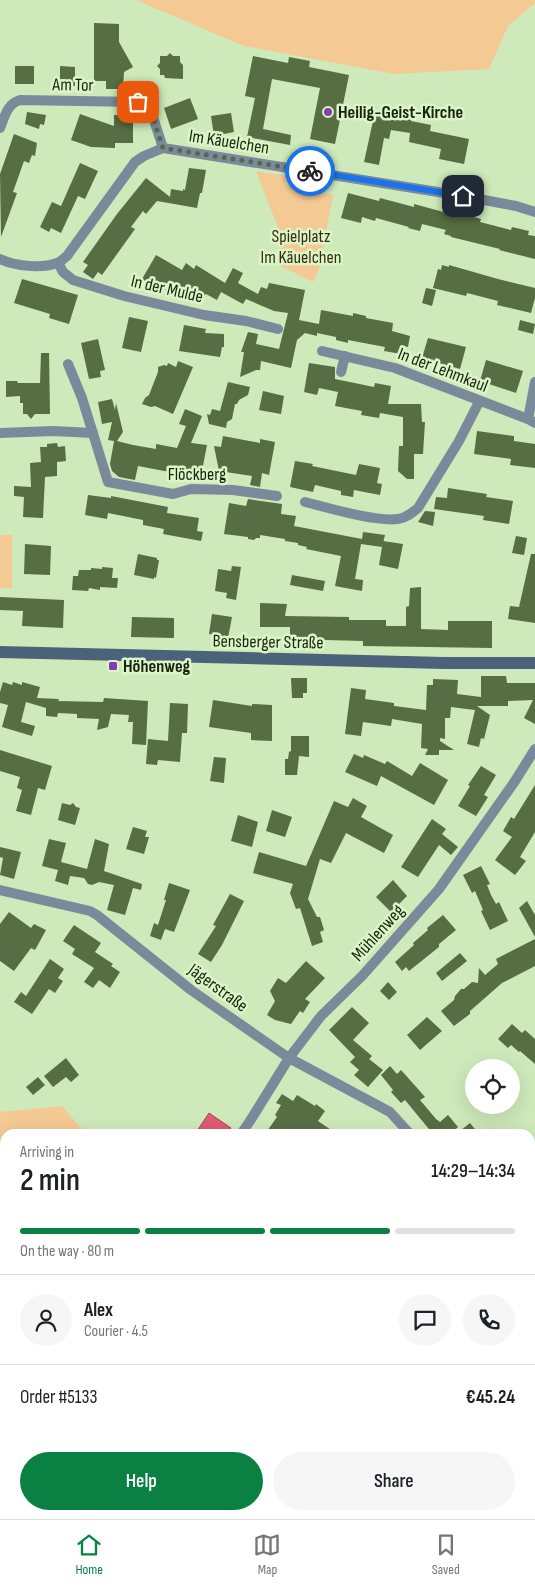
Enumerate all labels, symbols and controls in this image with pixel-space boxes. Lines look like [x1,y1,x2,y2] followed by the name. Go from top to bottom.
[51,74,94,96] street label: Am Tor
[117,81,159,123] pin
[124,88,152,116] icon: bag
[338,102,463,123] place label: Heilig-Geist-Kirche
[322,106,334,118] marker: Heilig-Geist-Kirche
[187,125,271,159] street label: Im Käuelchen
[285,146,335,196] courier
[296,157,324,185] icon: bike
[442,175,484,217] pin
[449,182,477,210] icon: home
[261,226,341,268] park label: Spielplatz Im Käuelchen
[129,271,205,307] street label: In der Mulde
[395,343,491,397] street label: In der Lehmkaul
[168,464,226,485] street label: Flöckberg
[212,631,324,653] street label: Bensberger Straße
[123,656,191,677] place label: Höhenweg
[107,660,119,672] marker: Höhenweg
[347,900,409,966] street label: Mühlenweg
[183,959,252,1017] street label: Jägerstraße
[465,1059,520,1114] map controls
[465,1059,520,1114] button: locate
[20,1143,74,1162] text: Arriving in
[431,1160,515,1183] text: 14:29–14:34
[20,1161,80,1200] text: 2 min
[20,1242,114,1261] text: On the way · 80 m
[20,1294,72,1346] button: person
[399,1294,451,1346] button: chat
[463,1294,515,1346] button: phone
[84,1299,113,1322] text: Alex
[84,1322,148,1341] text: Courier · 4.5
[20,1386,97,1409] text: Order #5133
[466,1386,515,1409] text: €45.24
[20,1452,263,1510] button: Help
[273,1452,515,1510] button: Share
[75,1531,103,1578] tab: Home
[253,1531,281,1578] tab: Map
[432,1531,460,1578] tab: Saved

